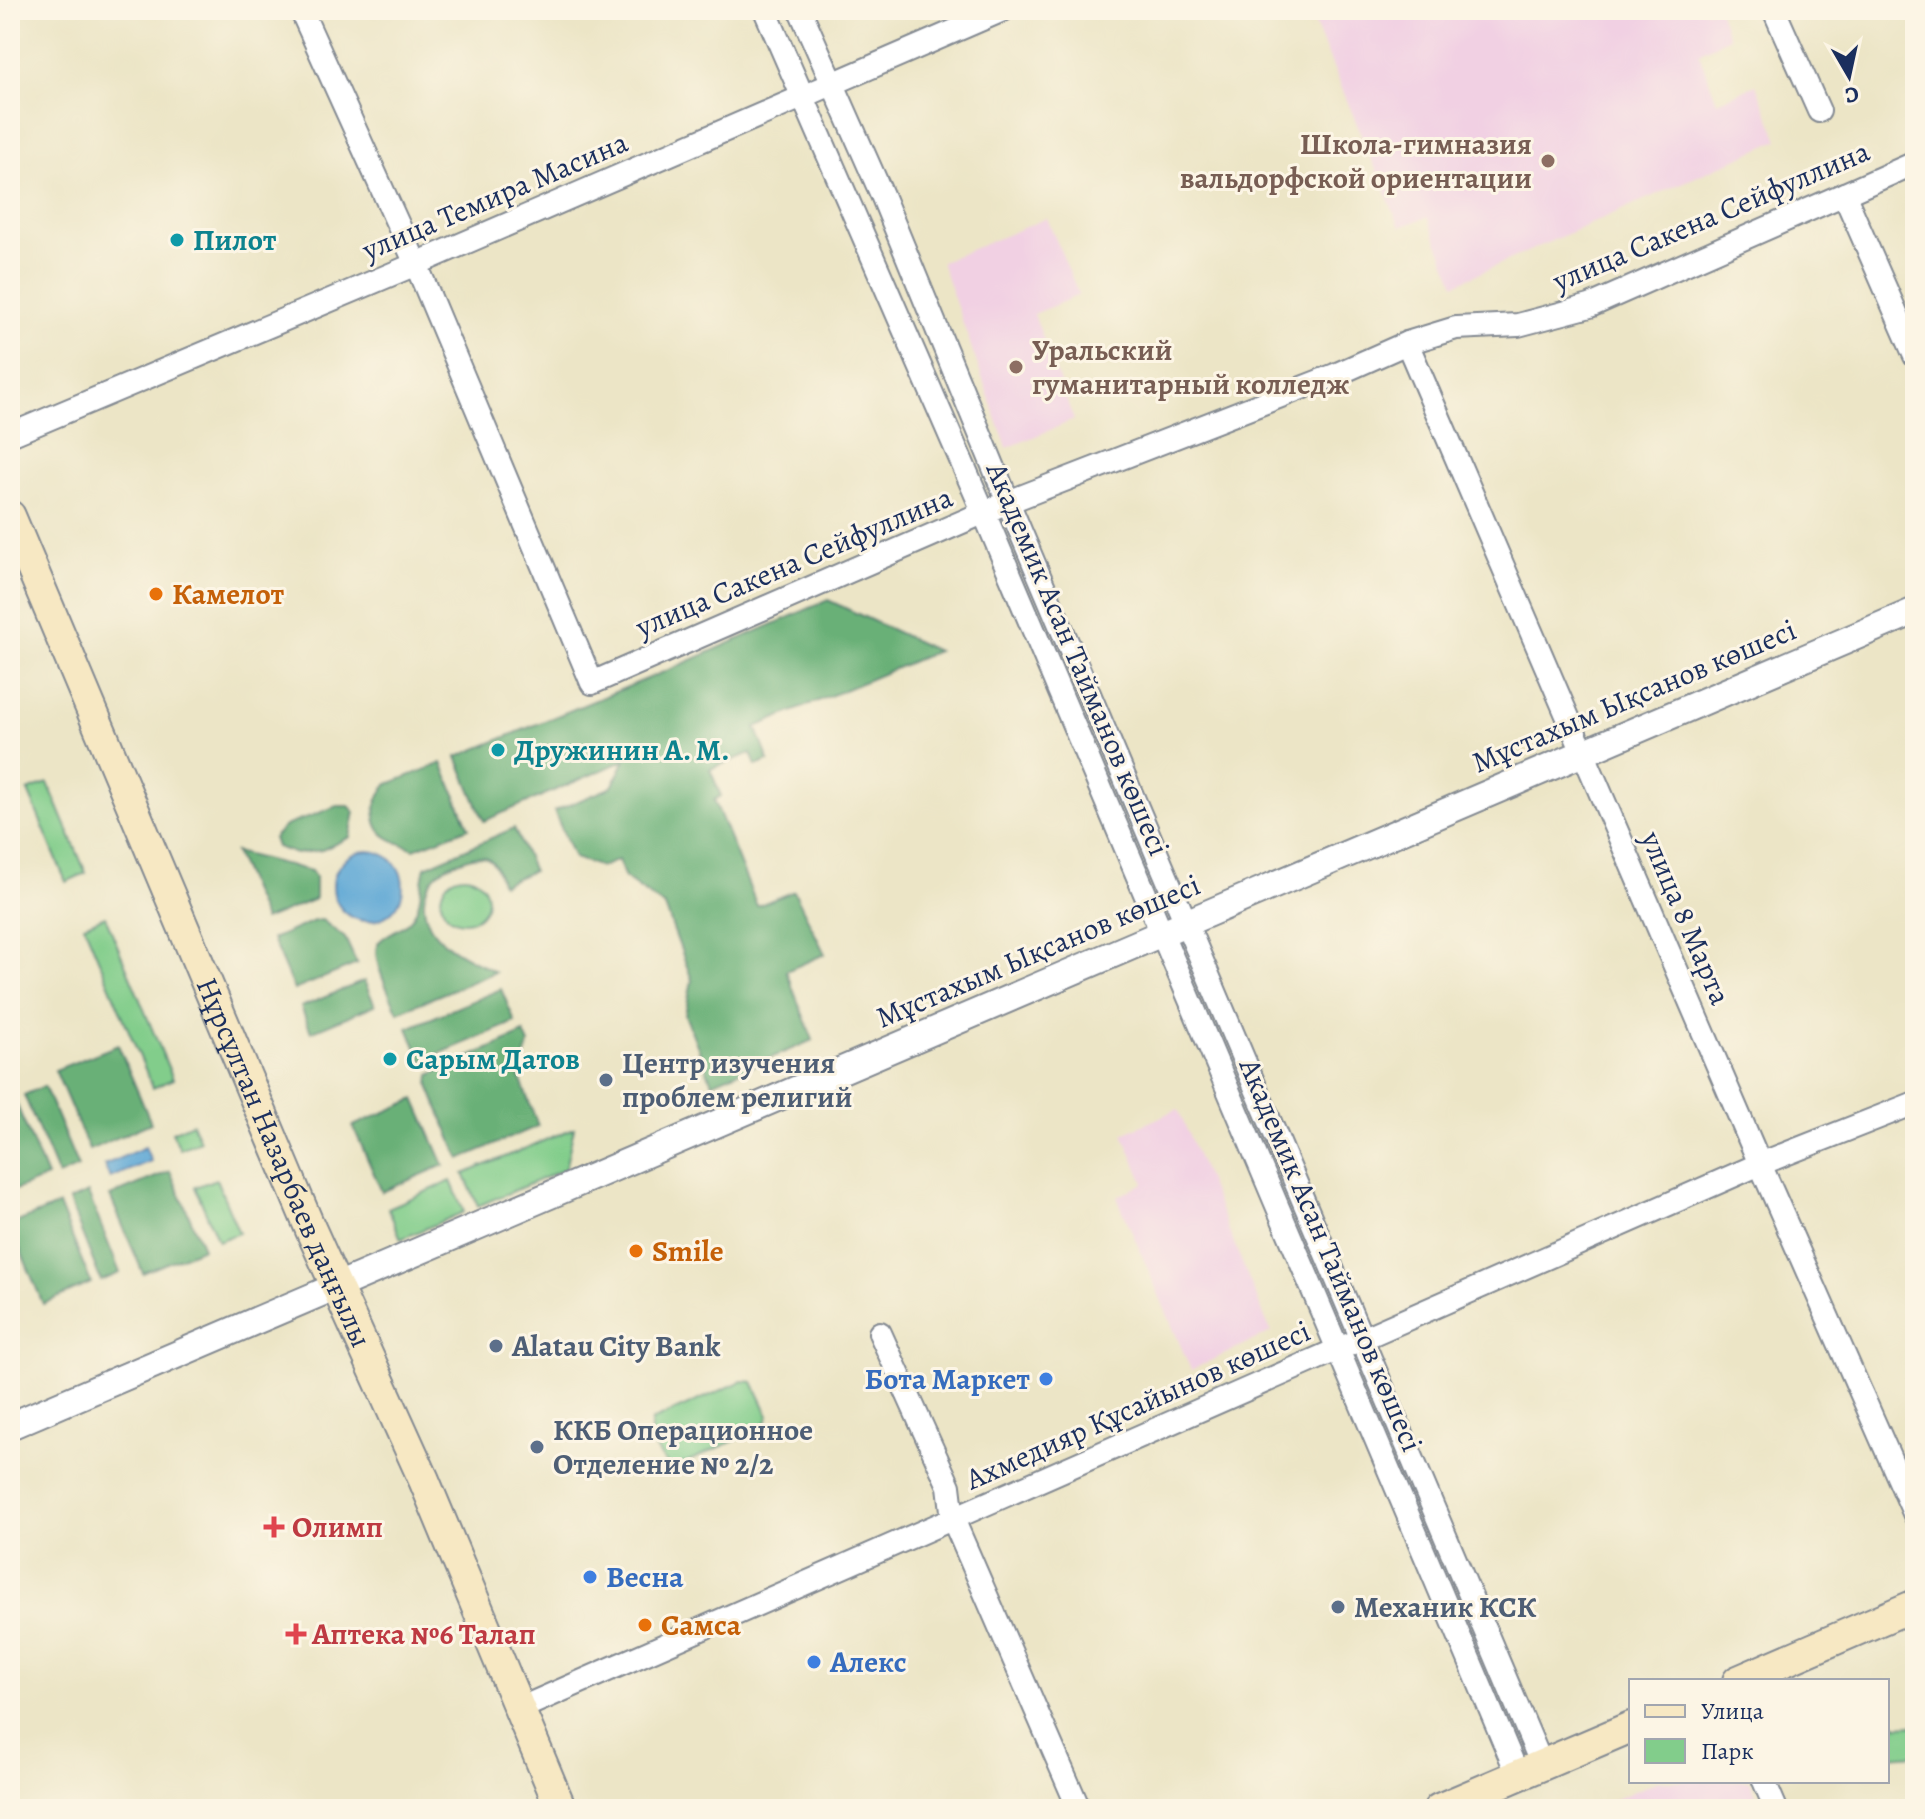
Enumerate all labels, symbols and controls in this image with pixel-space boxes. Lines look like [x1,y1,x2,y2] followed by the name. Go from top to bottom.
[1809,36,1889,116] north arrow
[1843,79,1861,111] text: С
[355,122,634,270] street label: улица Темира Масина
[1180,124,1532,198] place label: Школа-гимназия вальдорфской ориентации
[1546,131,1876,301] street label: улица Сакена Сейфуллина
[1539,152,1557,170] marker: Школа-гимназия вальдорфской ориентации
[193,220,277,260] place label: Пилот
[168,231,186,249] marker: Пилот
[1032,330,1350,404] place label: Уральский гуманитарный колледж
[1007,358,1025,376] marker: Уральский гуманитарный колледж
[976,455,1179,862] street label: Академик Асан Тайманов көшесі
[629,477,959,647] street label: улица Сакена Сейфуллина
[172,574,285,614] place label: Камелот
[147,585,165,603] marker: Камелот
[1466,610,1802,782] street label: Мұстахым Ықсанов көшесі
[514,730,729,770] place label: Дружинин А. М.
[489,741,507,759] marker: Дружинин А. М.
[1631,824,1741,1011] street label: улица 8 Марта
[870,865,1206,1037] street label: Мұстахым Ықсанов көшесі
[187,971,381,1354] street label: Нұрсұлтан Назарбаев даңғылы
[406,1039,580,1079] place label: Сарым Датов
[622,1043,853,1117] place label: Центр изучения проблем религий
[381,1050,399,1068] marker: Сарым Датов
[1229,1051,1432,1458] street label: Академик Асан Тайманов көшесі
[597,1071,615,1089] marker: Центр изучения проблем религий
[652,1231,724,1271] place label: Smile
[627,1242,645,1260] marker: Smile
[958,1311,1317,1500] street label: Ахмедияр Құсайынов көшесі
[511,1326,721,1366] place label: Alatau City Bank
[487,1337,505,1355] marker: Alatau City Bank
[864,1359,1030,1399] place label: Бота Маркет
[1037,1370,1055,1388] marker: Бота Маркет
[553,1410,813,1484] place label: ККБ Операционное Отделение № 2/2
[528,1438,546,1456] marker: ККБ Операционное Отделение № 2/2
[292,1507,383,1547] place label: Олимп
[263,1516,285,1538] marker: Олимп
[606,1557,684,1597] place label: Весна
[581,1568,599,1586] marker: Весна
[1354,1587,1537,1627] place label: Механик КСК
[1329,1598,1347,1616] marker: Механик КСК
[661,1605,742,1645] place label: Самса
[311,1614,536,1654] place label: Аптека №6 Талап
[636,1616,654,1634] marker: Самса
[287,1625,305,1643] marker: Аптека №6 Талап
[829,1642,907,1682] place label: Алекс
[805,1653,823,1671] marker: Алекс
[1629,1679,1889,1783] legend
[1701,1695,1764,1727] text: Улица
[1701,1735,1754,1767] text: Парк

